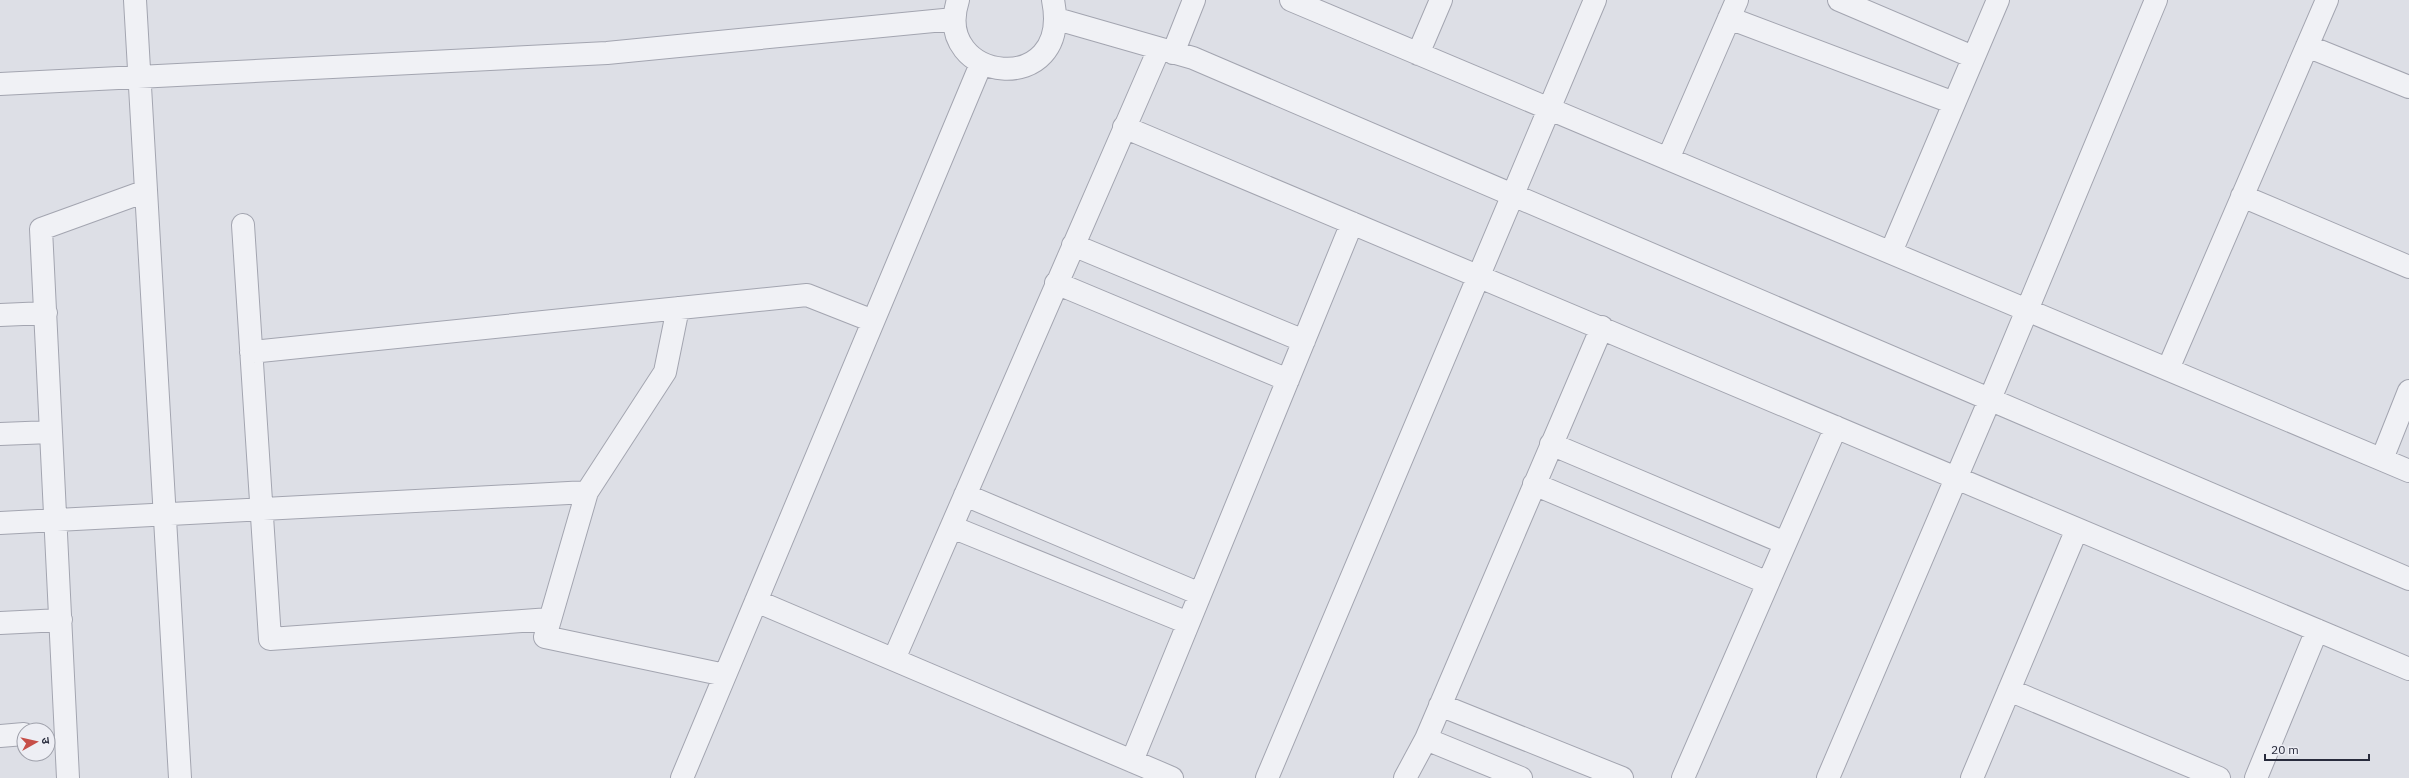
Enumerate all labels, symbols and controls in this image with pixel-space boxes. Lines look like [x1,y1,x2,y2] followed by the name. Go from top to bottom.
[16,722,56,762] north arrow
[39,736,53,745] text: उ
[2265,736,2369,762] scale bar
[2271,742,2299,757] text: 20 m

